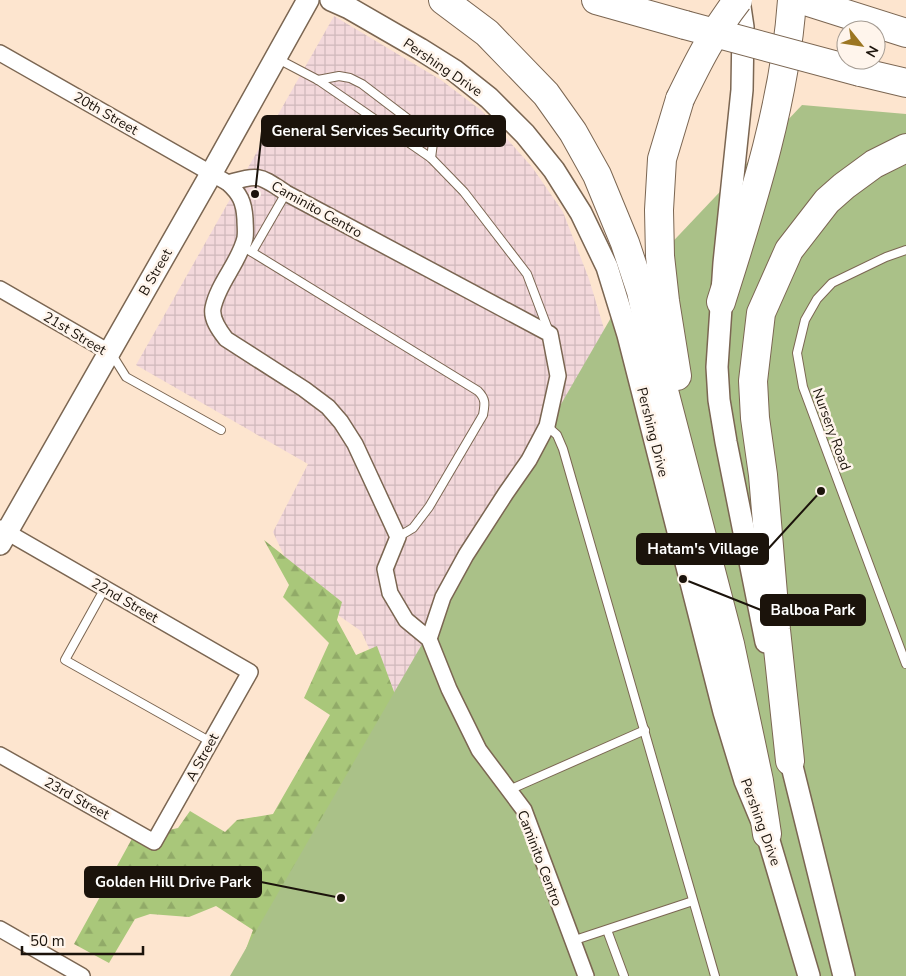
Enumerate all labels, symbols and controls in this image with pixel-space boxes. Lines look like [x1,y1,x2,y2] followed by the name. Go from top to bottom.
[836,20,886,70] north arrow
[399,34,486,101] street label: Pershing Drive
[861,42,883,61] text: N
[70,87,142,140] street label: 20th Street
[262,116,505,146] callout: General Services Security Office
[271,121,495,141] text: General Services Security Office
[268,177,366,242] street label: Caminito Centro
[134,245,177,299] street label: B Street
[40,307,110,360] street label: 21st Street
[632,385,673,479] street label: Pershing Drive
[808,385,855,473] street label: Nursery Road
[637,534,768,564] callout: Hatam's Village
[647,539,759,559] text: Hatam's Village
[88,574,162,627] street label: 22nd Street
[761,595,865,625] callout: Balboa Park
[771,600,856,620] text: Balboa Park
[182,730,223,785] street label: A Street
[41,773,113,824] street label: 23rd Street
[736,776,785,869] street label: Pershing Drive
[513,808,567,909] street label: Caminito Centro
[85,867,261,897] callout: Golden Hill Drive Park
[95,872,252,892] text: Golden Hill Drive Park
[22,924,144,956] scale bar
[30,931,65,951] text: 50 m

